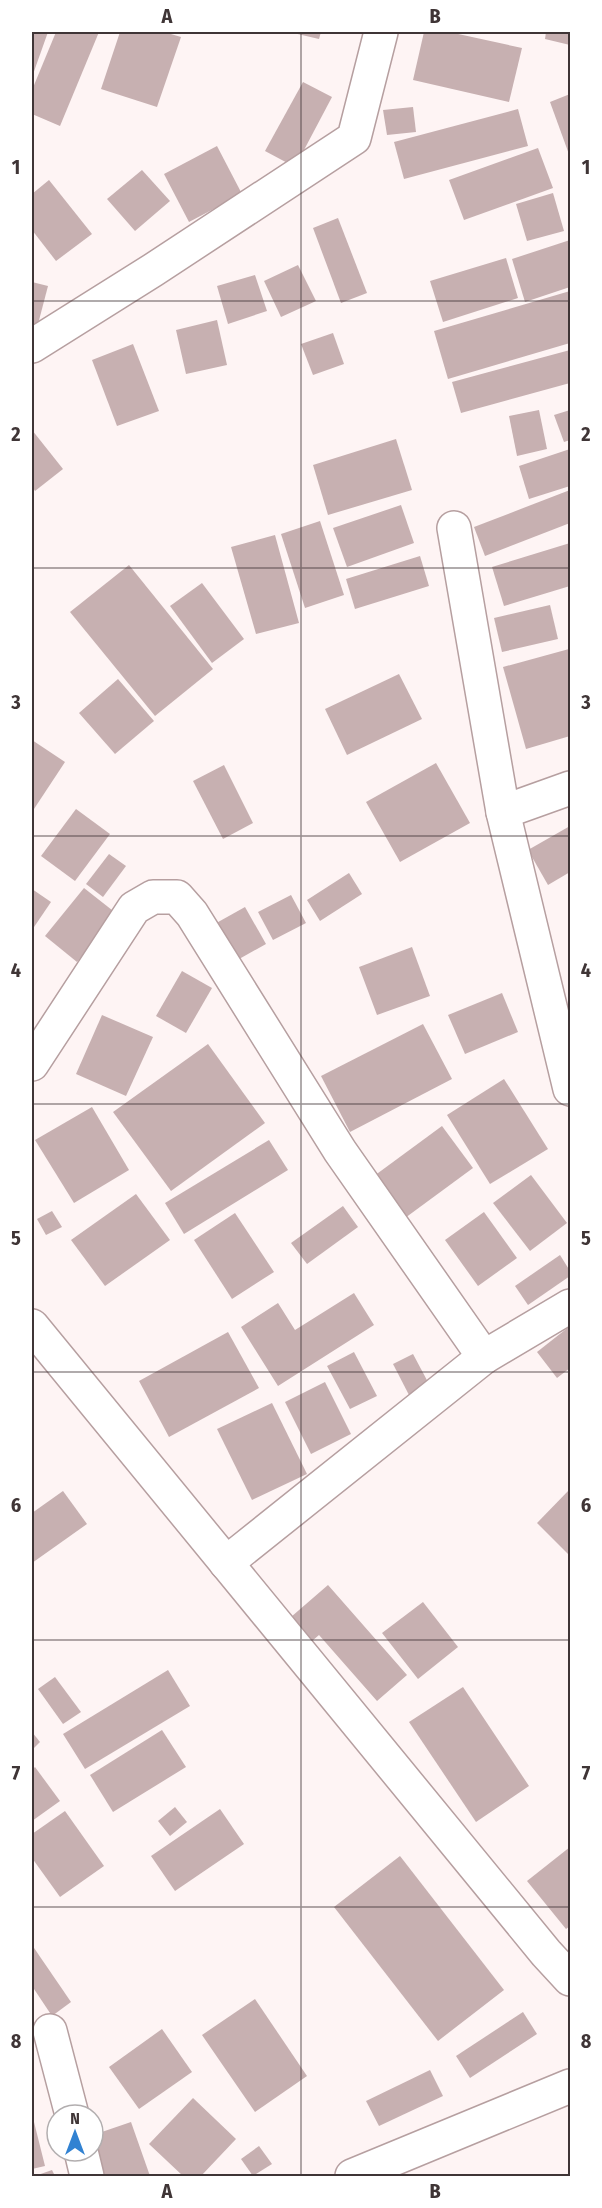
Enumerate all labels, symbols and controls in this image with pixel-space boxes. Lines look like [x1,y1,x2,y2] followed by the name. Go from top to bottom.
[161,4,174,28] text: A
[429,4,441,28] text: B
[12,155,20,179] text: 1
[582,155,590,179] text: 1
[10,422,21,446] text: 2
[580,422,591,446] text: 2
[10,690,21,714] text: 3
[580,690,591,714] text: 3
[11,958,21,982] text: 4
[581,958,591,982] text: 4
[11,1226,21,1250] text: 5
[581,1226,591,1250] text: 5
[11,1493,21,1517] text: 6
[581,1493,591,1517] text: 6
[12,1761,21,1785] text: 7
[582,1761,591,1785] text: 7
[11,2029,22,2053] text: 8
[581,2029,592,2053] text: 8
[45,2103,105,2163] north arrow
[70,2109,80,2128] text: N
[161,2179,174,2203] text: A
[429,2179,441,2203] text: B

